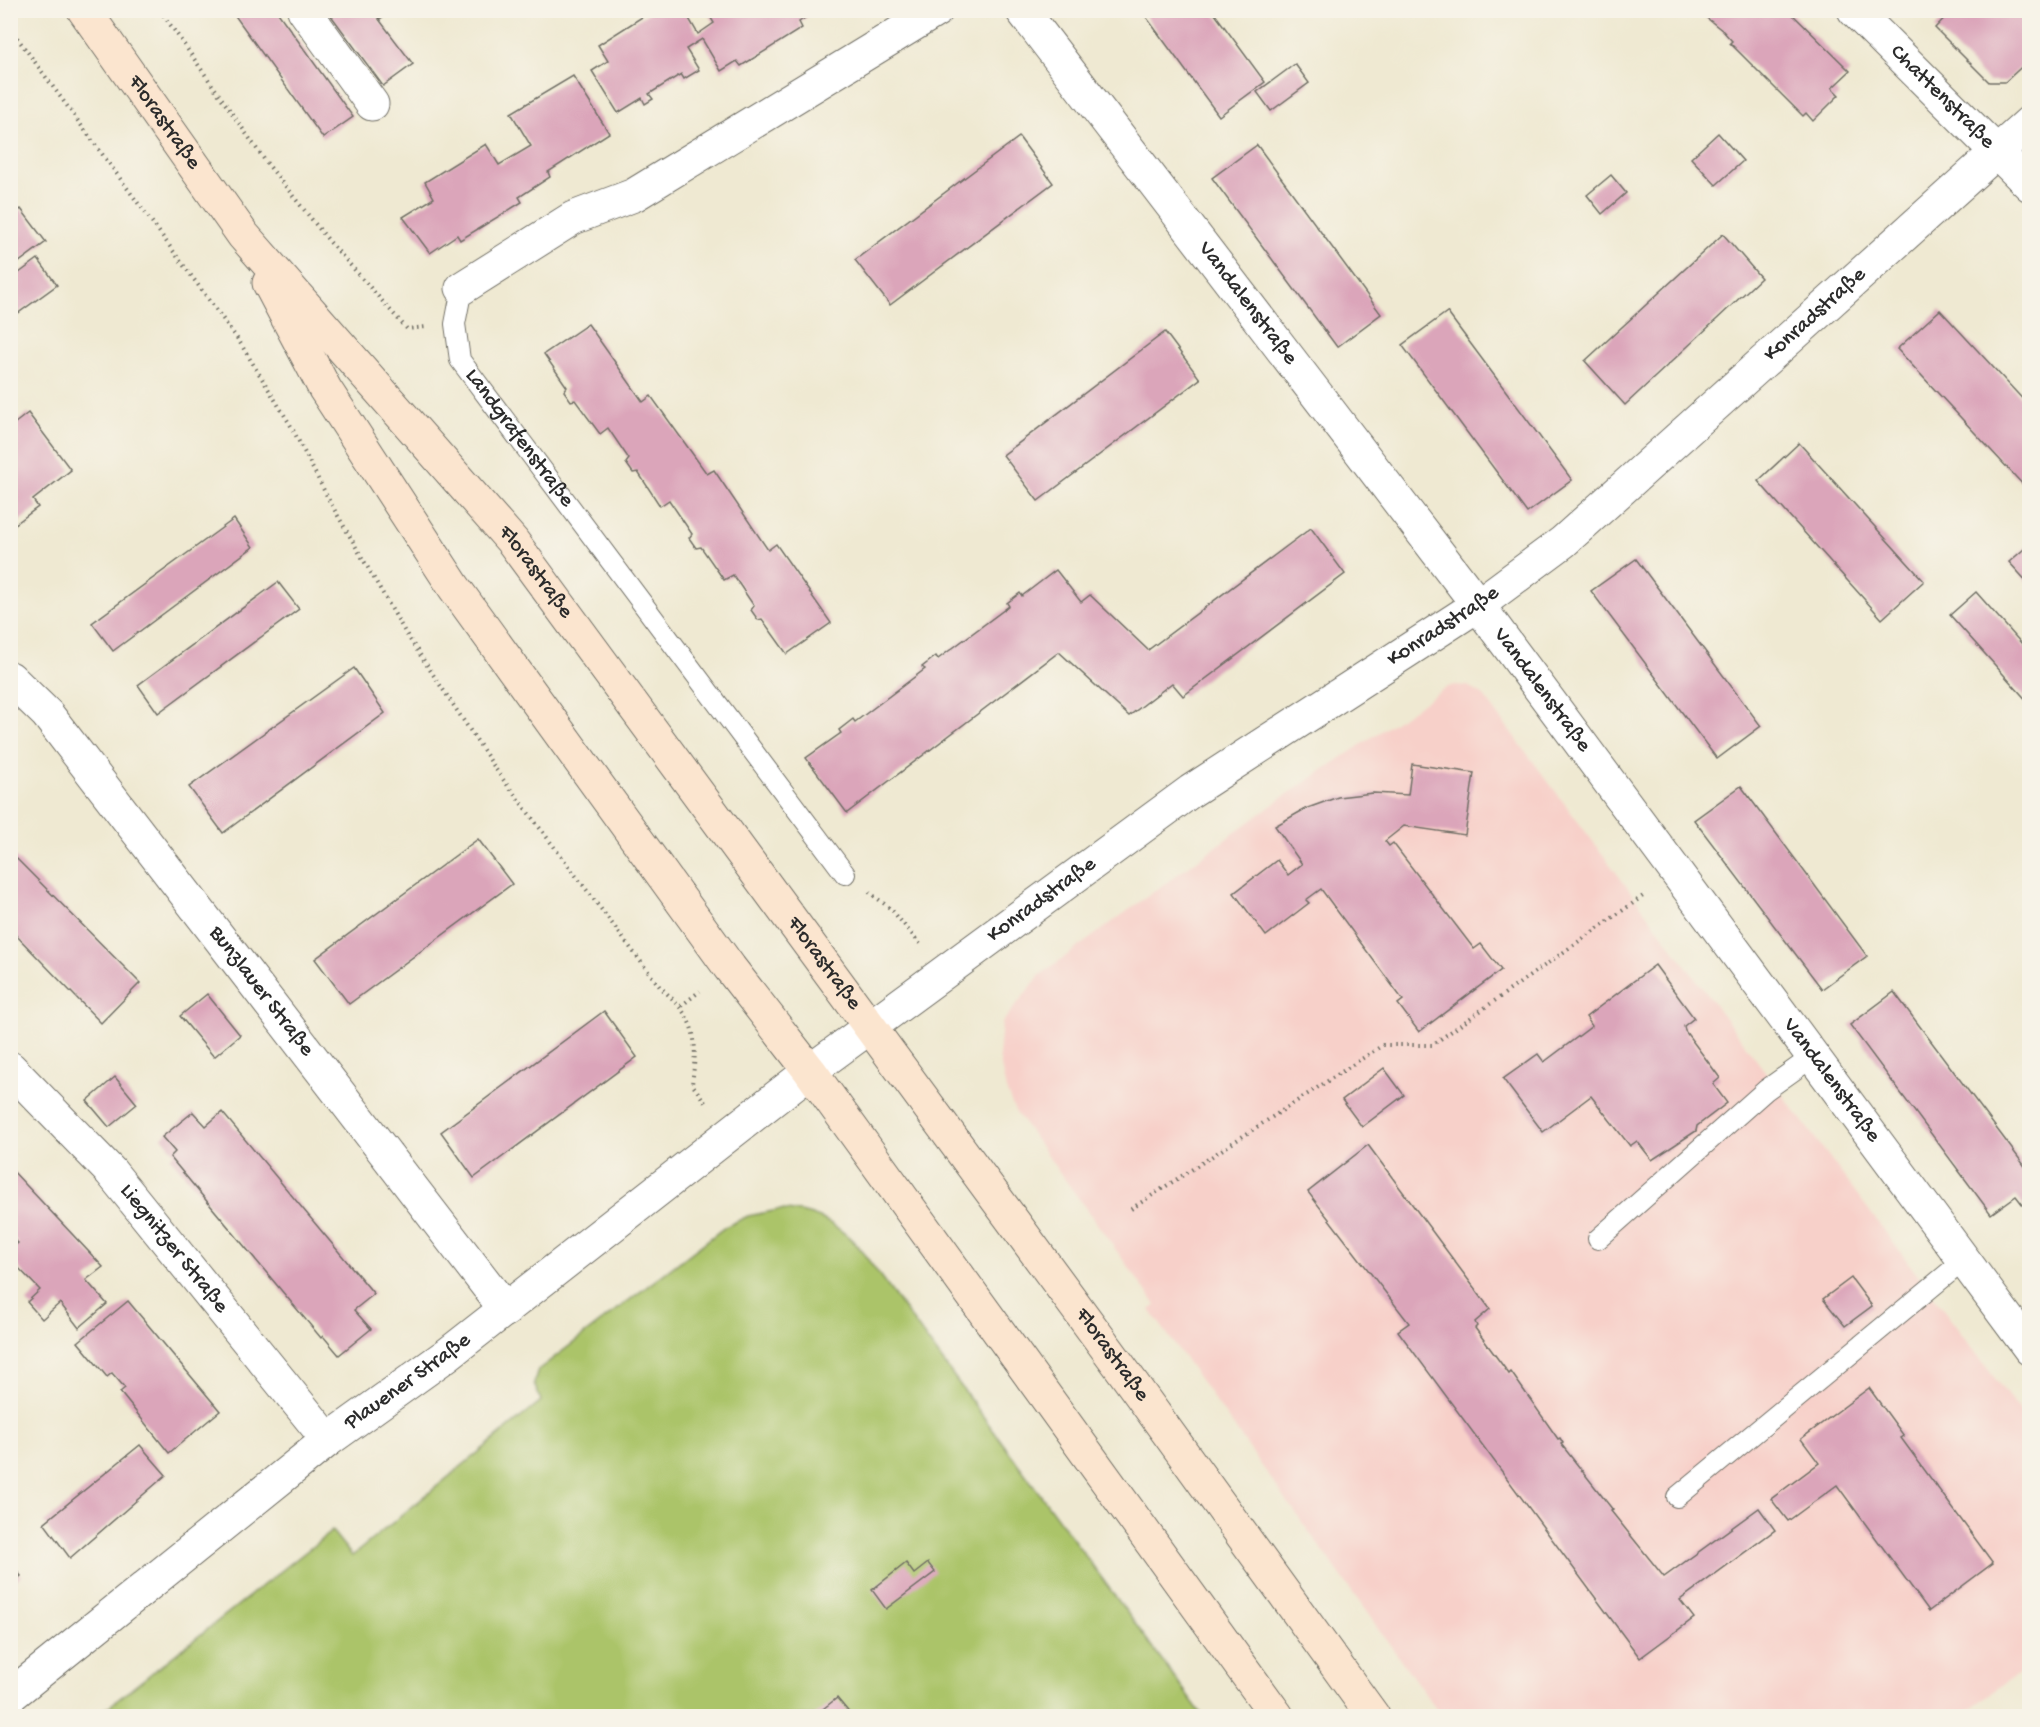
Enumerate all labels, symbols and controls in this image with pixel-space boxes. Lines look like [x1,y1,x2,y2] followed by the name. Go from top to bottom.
[1884,40,2000,156] street label: Chattenstraße
[121,70,206,175] street label: Florastraße
[1191,236,1303,371] street label: Vandalenstraße
[1759,262,1872,368] street label: Konradstraße
[458,364,579,513] street label: Landgrafenstraße
[491,520,579,625] street label: Florastraße
[1383,580,1505,673] street label: Konradstraße
[1486,622,1596,758] street label: Vandalenstraße
[982,851,1102,949] street label: Konradstraße
[780,911,867,1016] street label: Florastraße
[202,920,320,1062] street label: Bunzlauer Straße
[1776,1013,1886,1149] street label: Vandalenstraße
[113,1179,234,1319] street label: Liegnitzer Straße
[1068,1303,1155,1407] street label: Florastraße
[339,1327,477,1437] street label: Plauener Straße

